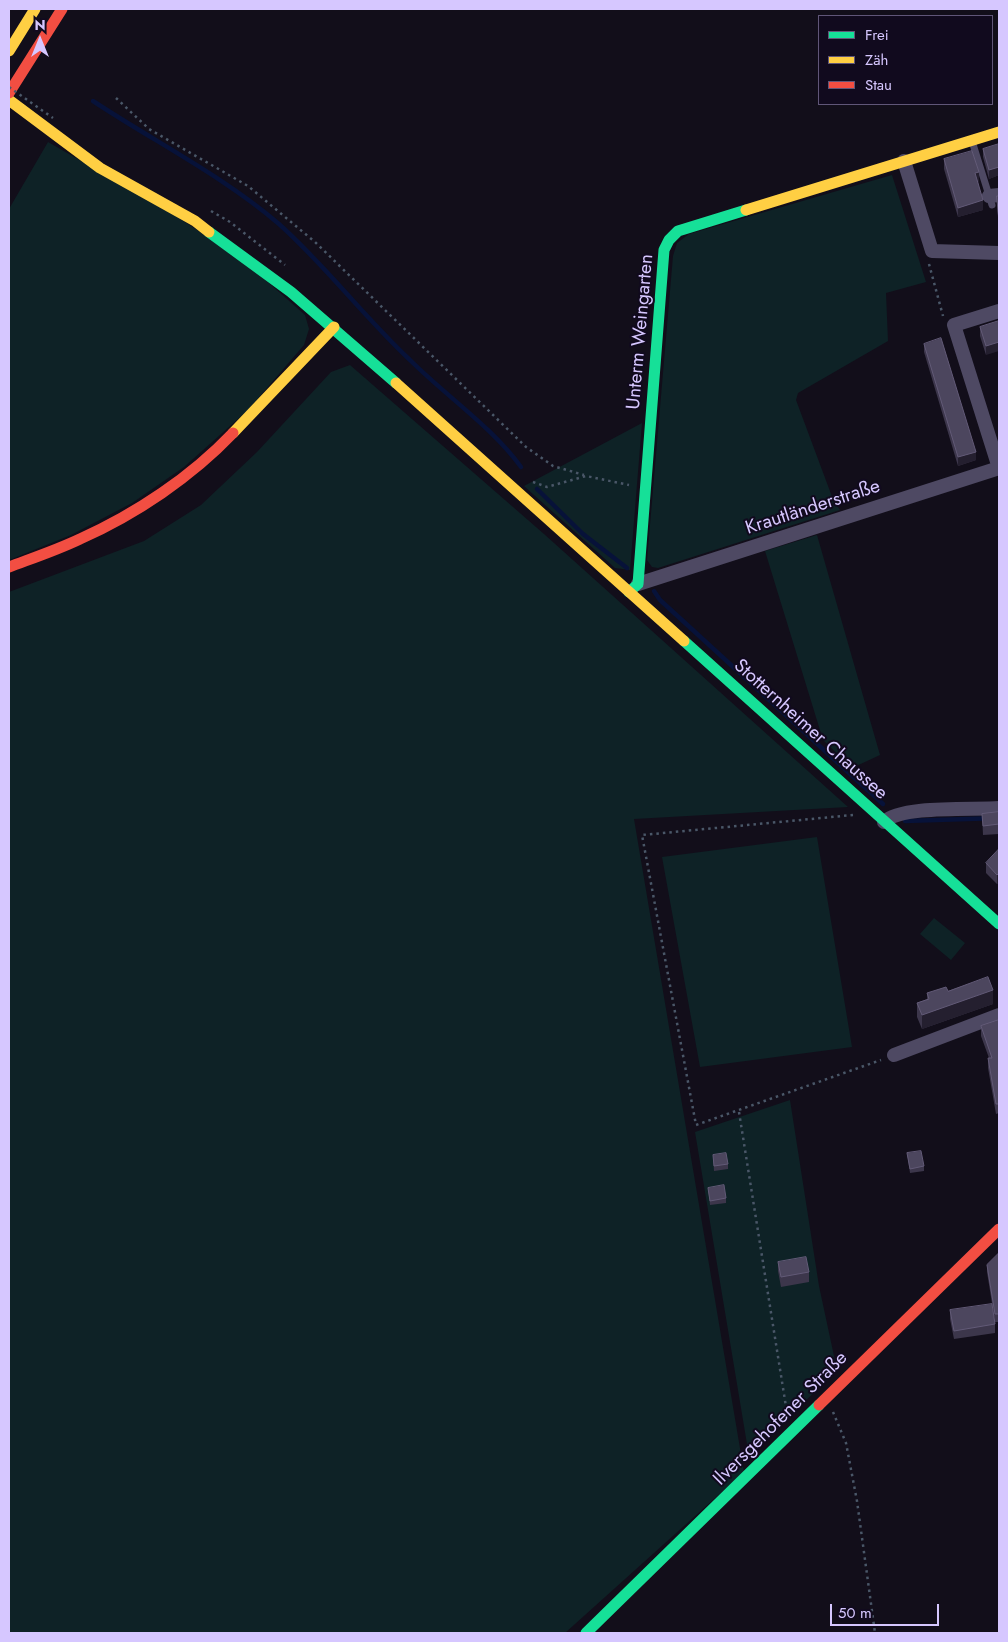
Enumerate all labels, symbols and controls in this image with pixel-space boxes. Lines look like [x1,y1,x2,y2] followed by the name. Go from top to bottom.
[15,15,65,65] north arrow
[34,15,46,35] text: N
[818,15,993,105] legend
[865,24,889,46] text: Frei
[865,49,888,71] text: Zäh
[865,74,892,96] text: Stau
[623,253,659,411] street label: Unterm Weingarten
[743,476,883,540] street label: Krautländerstraße
[728,655,892,805] street label: Stotternheimer Chaussee
[709,1347,853,1491] street label: Ilversgehofener Straße
[833,1594,942,1626] scale bar
[838,1602,872,1624] text: 50 m

